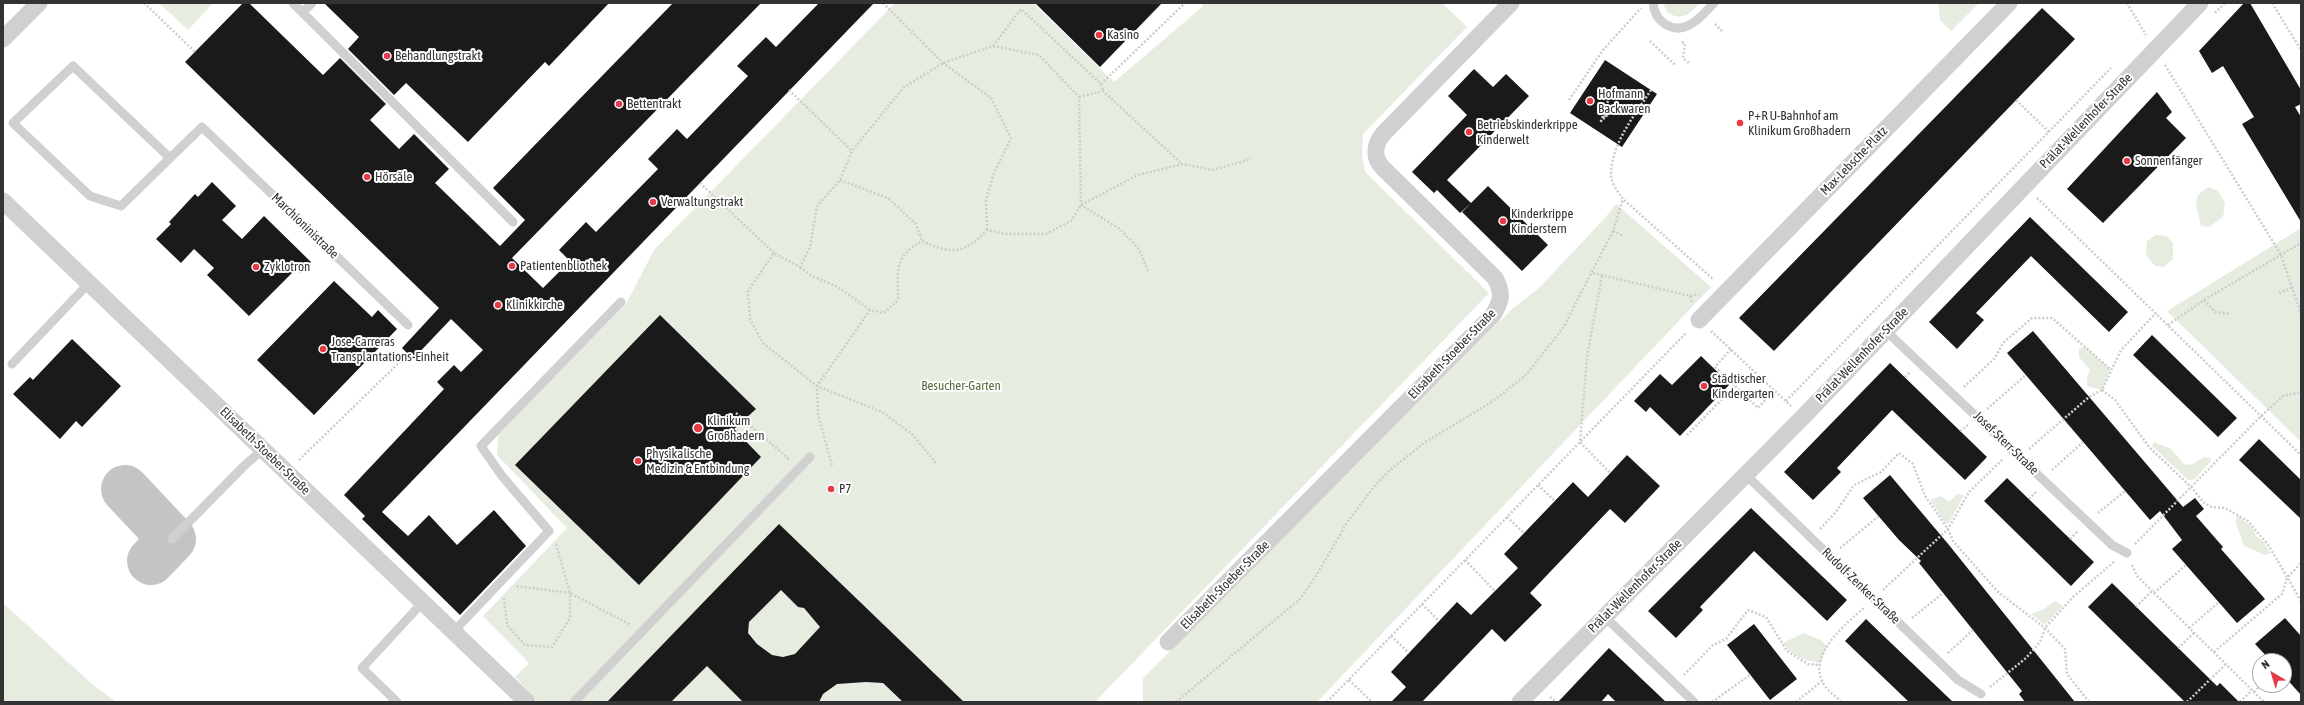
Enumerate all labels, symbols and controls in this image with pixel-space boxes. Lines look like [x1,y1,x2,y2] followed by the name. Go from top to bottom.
[1107,27,1139,43] place label: Kasino
[1094,30,1104,40] marker: Kasino
[395,48,481,64] place label: Behandlungstrakt
[382,51,392,61] marker: Behandlungstrakt
[2037,70,2135,172] street label: Prälat-Wellenhofer-Straße
[1598,86,1650,117] place label: Hofmann Backwaren
[627,96,681,112] place label: Bettentrakt
[1585,96,1595,106] marker: Hofmann Backwaren
[614,99,624,109] marker: Bettentrakt
[1748,108,1851,139] place label: P+R U-Bahnhof am Klinikum Großhadern
[1477,117,1578,148] place label: Betriebskinderkrippe Kinderwelt
[1735,118,1745,128] marker: P+R U-Bahnhof am Klinikum Großhadern
[1817,123,1891,199] street label: Max-Lebsche-Platz
[1464,127,1474,137] marker: Betriebskinderkrippe Kinderwelt
[2135,153,2202,169] place label: Sonnenfänger
[2122,156,2132,166] marker: Sonnenfänger
[375,169,412,185] place label: Hörsäle
[362,172,372,182] marker: Hörsäle
[268,190,342,262] street label: Marchioninistraße
[661,194,743,210] place label: Verwaltungstrakt
[648,197,658,207] marker: Verwaltungstrakt
[1511,206,1573,237] place label: Kinderkrippe Kinderstern
[1498,216,1508,226] marker: Kinderkrippe Kinderstern
[520,258,607,274] place label: Patientenbliothek
[264,259,310,275] place label: Zyklotron
[507,261,517,271] marker: Patientenbliothek
[251,262,261,272] marker: Zyklotron
[506,297,563,313] place label: Klinikkirche
[493,300,503,310] marker: Klinikkirche
[1813,304,1911,406] street label: Prälat-Wellenhofer-Straße
[1405,306,1499,402] street label: Elisabeth-Stoeber-Straße
[331,334,449,365] place label: Jose-Carreras Transplantations-Einheit
[318,344,328,354] marker: Jose-Carreras Transplantations-Einheit
[1712,371,1774,402] place label: Städtischer Kindergarten
[921,378,1001,394] park label: Besucher-Garten
[1699,381,1709,391] marker: Städtischer Kindergarten
[217,404,313,498] street label: Elisabeth-Stoeber-Straße
[1970,408,2042,478] street label: Josef-Sterr-Straße
[707,413,764,444] place label: Klinikum Großhadern
[692,422,704,434] marker: Klinikum Großhadern
[646,446,749,477] place label: Physikalische Medizin & Entbindung
[633,456,643,466] marker: Physikalische Medizin & Entbindung
[839,481,851,497] place label: P7
[826,484,836,494] marker: P7
[1585,536,1685,636] street label: Prälat-Wellenhofer-Straße
[1177,537,1273,633] street label: Elisabeth-Stoeber-Straße
[1819,545,1903,627] street label: Rudolf-Zenker-Straße
[2252,653,2292,693] north arrow
[2259,658,2271,671] text: N

